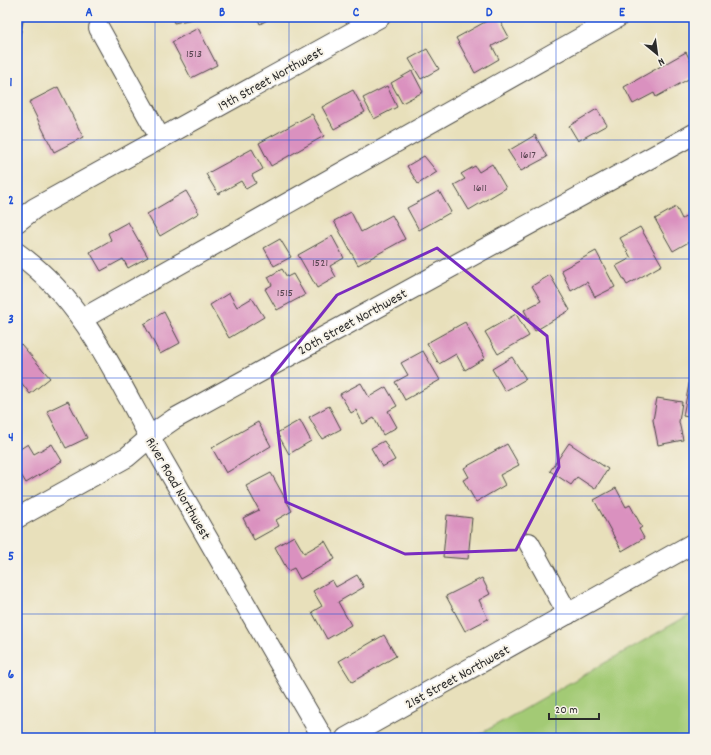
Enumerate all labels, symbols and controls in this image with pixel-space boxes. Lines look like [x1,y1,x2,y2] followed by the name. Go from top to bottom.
[85,4,93,23] text: A
[219,4,225,23] text: B
[353,4,360,23] text: C
[486,4,493,23] text: D
[619,4,626,23] text: E
[637,34,677,74] north arrow
[215,42,327,117] street label: 19th Street Northwest
[186,46,202,63] house number: 1513
[654,53,667,70] text: N
[10,74,13,93] text: 1
[520,147,536,164] house number: 1617
[473,180,487,197] house number: 1611
[8,192,14,211] text: 2
[312,255,328,272] house number: 1521
[295,284,411,361] street label: 20th Street Northwest
[277,285,293,302] house number: 1515
[8,311,14,330] text: 3
[8,429,14,448] text: 4
[140,434,215,544] street label: River Road Northwest
[8,548,14,567] text: 5
[402,641,514,715] street label: 21st Street Northwest
[8,666,15,685] text: 6
[549,695,599,721] scale bar
[555,702,578,719] text: 20 m

